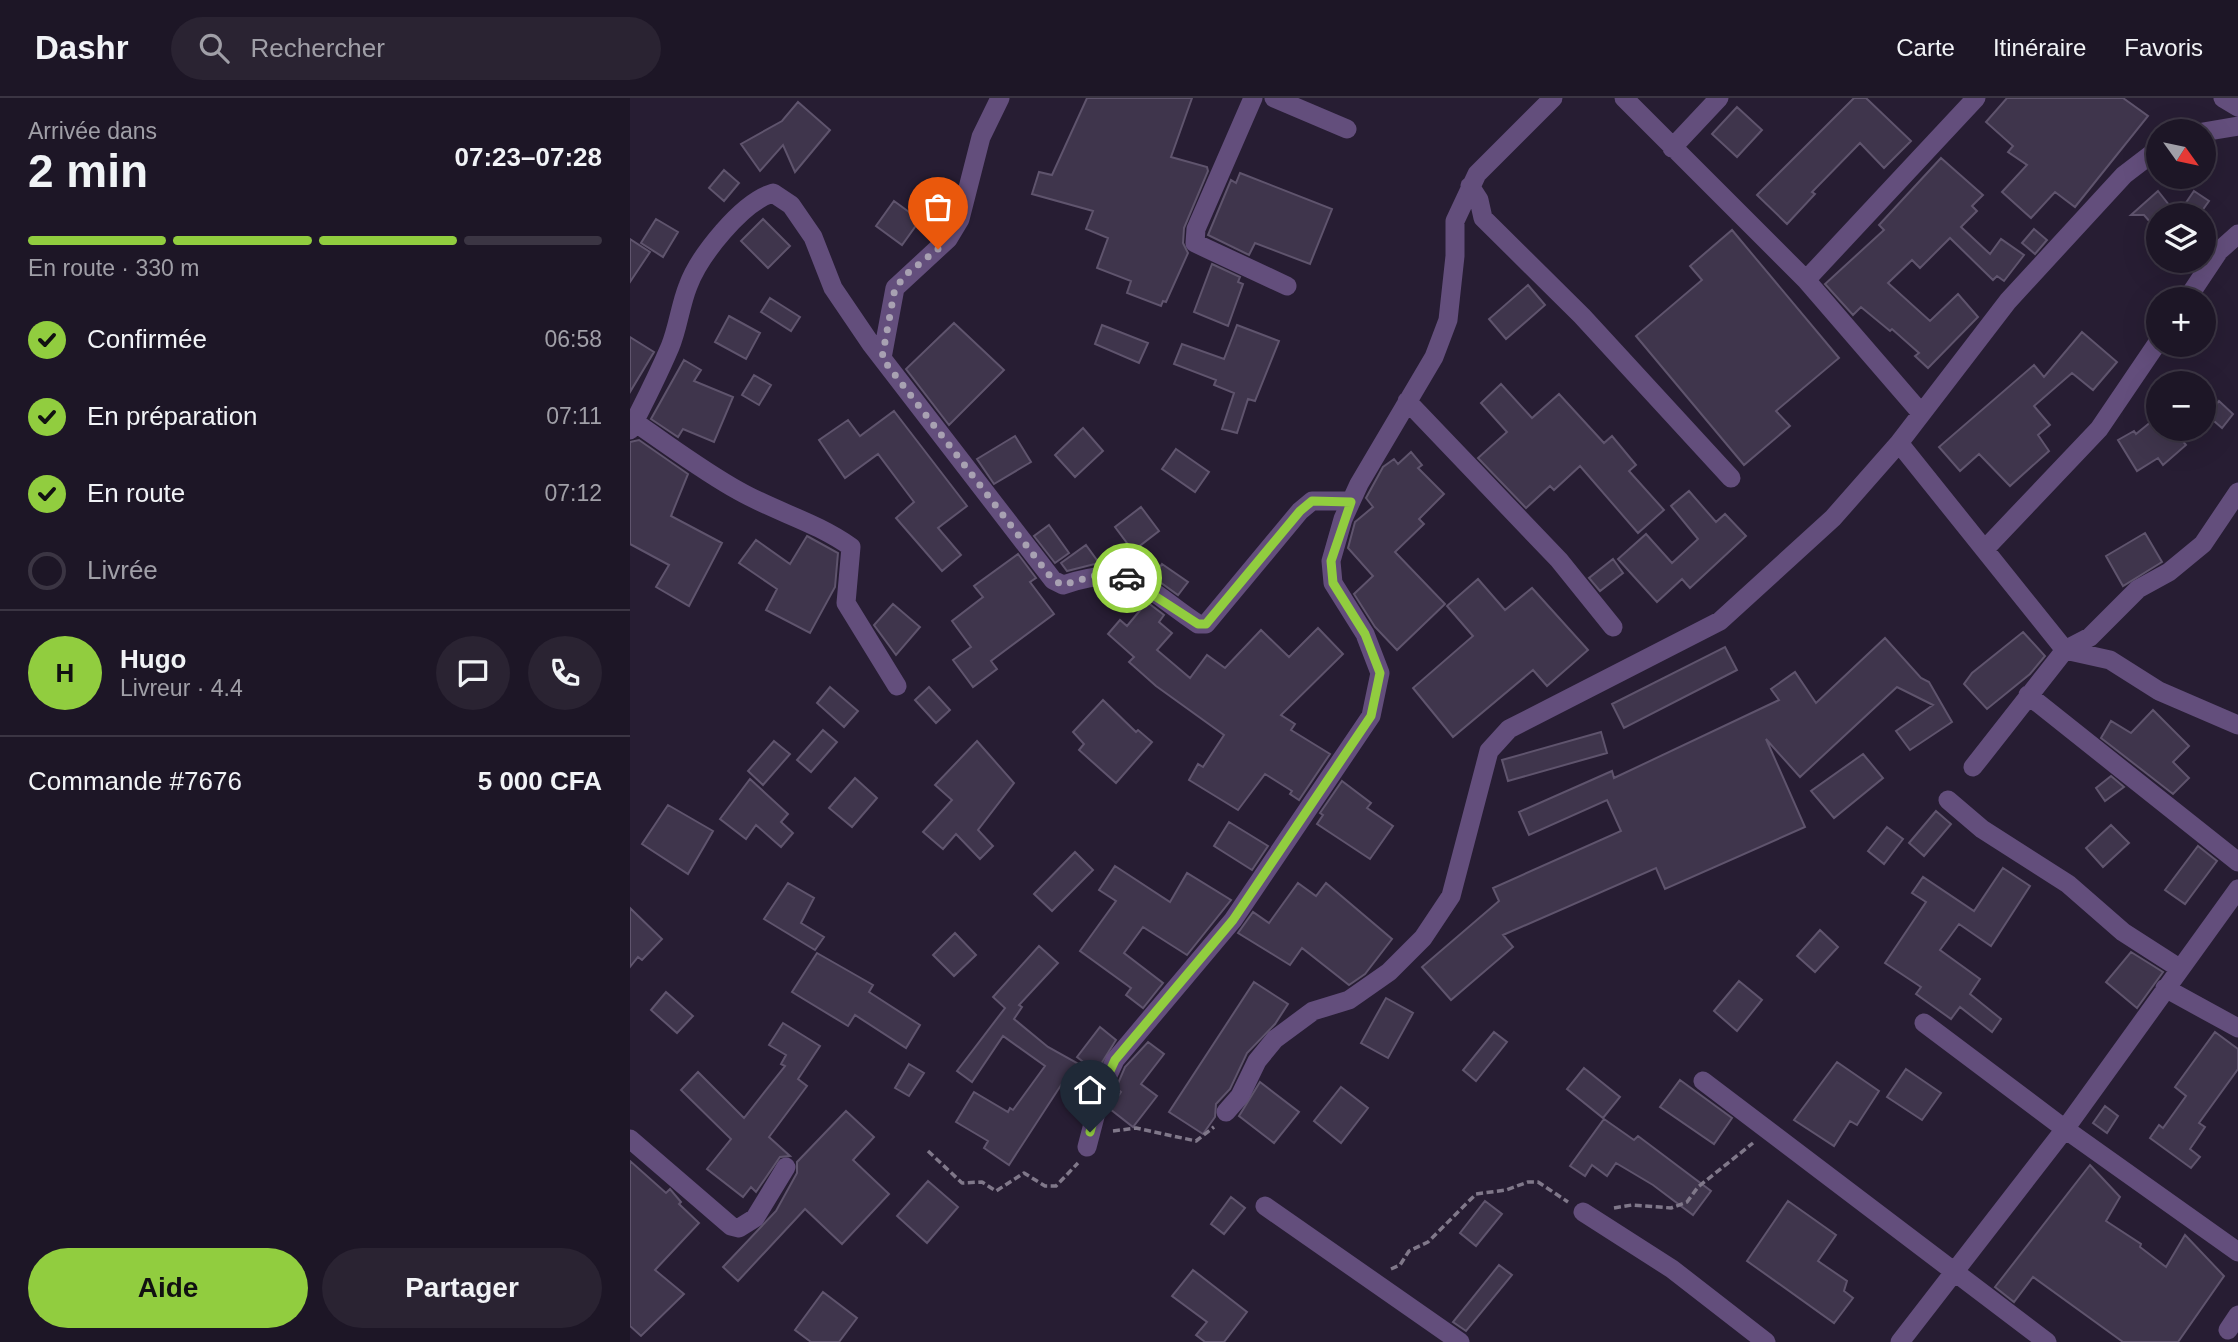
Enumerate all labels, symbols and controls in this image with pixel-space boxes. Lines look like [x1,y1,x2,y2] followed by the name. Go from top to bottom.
[171,17,661,80] search box
[35,29,129,66] text: Dashr
[195,29,233,67] icon: search
[251,33,385,63] text: Rechercher
[1896,34,1955,61] text: Carte
[1993,34,2086,61] text: Itinéraire
[2124,34,2203,61] text: Favoris
[28,118,157,144] text: Arrivée dans
[2146,119,2216,189] north arrow
[2146,119,2216,441] map controls
[455,142,602,172] text: 07:23–07:28
[28,145,148,197] text: 2 min
[908,177,968,249] pin
[919,188,957,226] icon: bag
[2146,203,2216,273] button: layers
[28,255,199,281] text: En route · 330 m
[2146,287,2216,357] button: +
[28,321,66,359] icon: check
[87,324,207,354] text: Confirmée
[544,326,602,352] text: 06:58
[2146,371,2216,441] button: −
[28,398,66,436] icon: check
[87,401,258,431] text: En préparation
[546,403,602,429] text: 07:11
[28,475,66,513] icon: check
[87,478,185,508] text: En route
[544,480,602,506] text: 07:12
[1092,543,1162,613] courier
[87,555,158,585] text: Livrée
[1108,559,1146,597] icon: car
[436,636,510,710] button: chat
[528,636,602,710] button: phone
[120,644,186,674] text: Hugo
[56,658,74,688] text: H
[120,675,243,701] text: Livreur · 4.4
[28,766,242,796] text: Commande #7676
[478,766,602,796] text: 5 000 CFA
[1060,1060,1120,1132] pin
[1071,1071,1109,1109] icon: home
[28,1248,308,1328] button: Aide
[322,1248,602,1328] button: Partager

